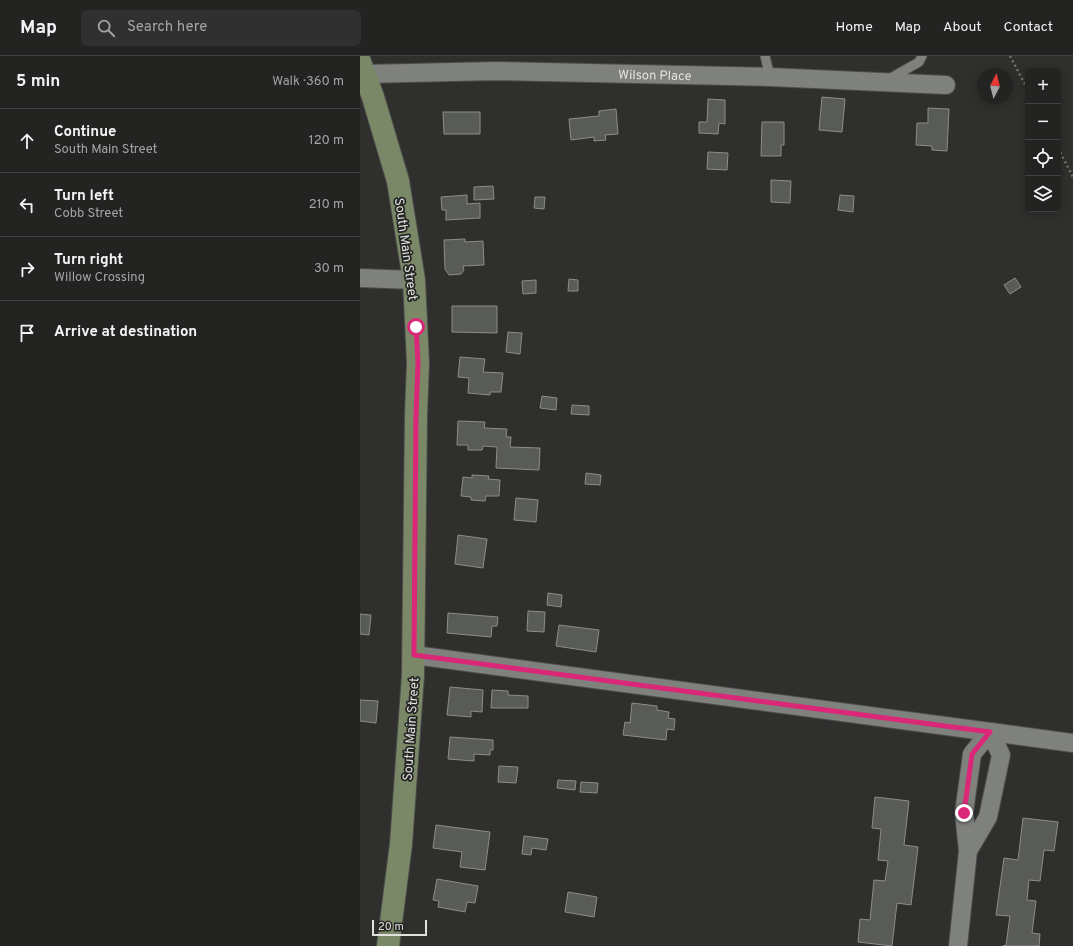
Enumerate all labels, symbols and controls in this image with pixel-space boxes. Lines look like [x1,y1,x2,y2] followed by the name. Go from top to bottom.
[81,10,361,46] search box
[20,16,57,40] text: Map
[95,17,117,39] icon: search
[127,18,207,37] text: Search here
[836,19,873,36] text: Home
[895,19,921,36] text: Map
[943,19,982,36] text: About
[1004,19,1053,36] text: Contact
[618,68,692,85] street label: Wilson Place
[977,68,1013,104] north arrow
[1025,68,1061,212] map controls
[1025,68,1061,104] button: +
[16,71,60,93] text: 5 min
[272,74,344,90] text: Walk · 360 m
[1025,104,1061,140] button: −
[54,123,116,142] text: Continue
[16,130,38,152] icon: ahead
[309,133,344,149] text: 120 m
[1025,140,1061,176] button: locate
[54,142,158,158] text: South Main Street
[1025,176,1061,212] button: layers
[54,187,114,206] text: Turn left
[16,194,38,216] icon: left
[309,197,344,213] text: 210 m
[390,197,420,302] street label: South Main Street
[54,206,123,222] text: Cobb Street
[54,251,123,270] text: Turn right
[16,258,38,280] icon: right
[314,261,344,277] text: 30 m
[54,270,145,286] text: Willow Crossing
[407,318,425,336] route start
[16,322,38,344] icon: arrive
[54,323,197,342] text: Arrive at destination
[400,677,424,781] street label: South Main Street
[955,804,973,822] route end
[372,918,427,937] scale bar
[378,920,404,934] text: 20 m

